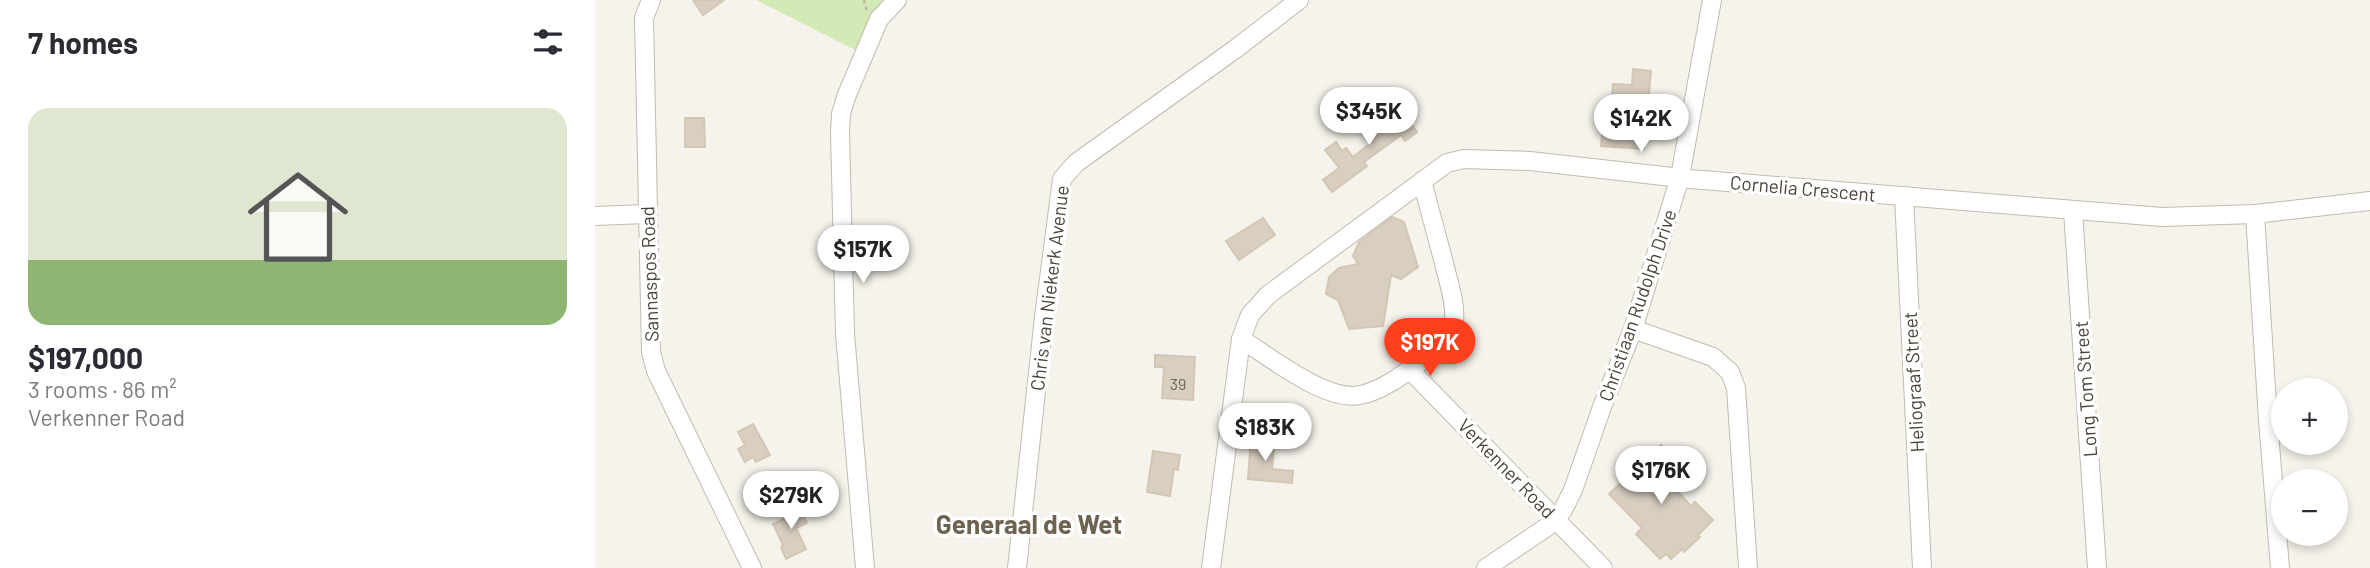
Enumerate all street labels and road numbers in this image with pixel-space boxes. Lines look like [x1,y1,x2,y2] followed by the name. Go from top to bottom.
[1729,170,1877,206] street label: Cornelia Crescent
[1025,184,1073,392] street label: Chris van Niekerk Avenue
[635,206,663,342] street label: Sannaspos Road
[1593,206,1681,404] street label: Christiaan Rudolph Drive
[1898,311,1928,453] street label: Heliograaf Street
[2069,320,2101,458] street label: Long Tom Street
[1454,413,1560,523] street label: Verkenner Road

